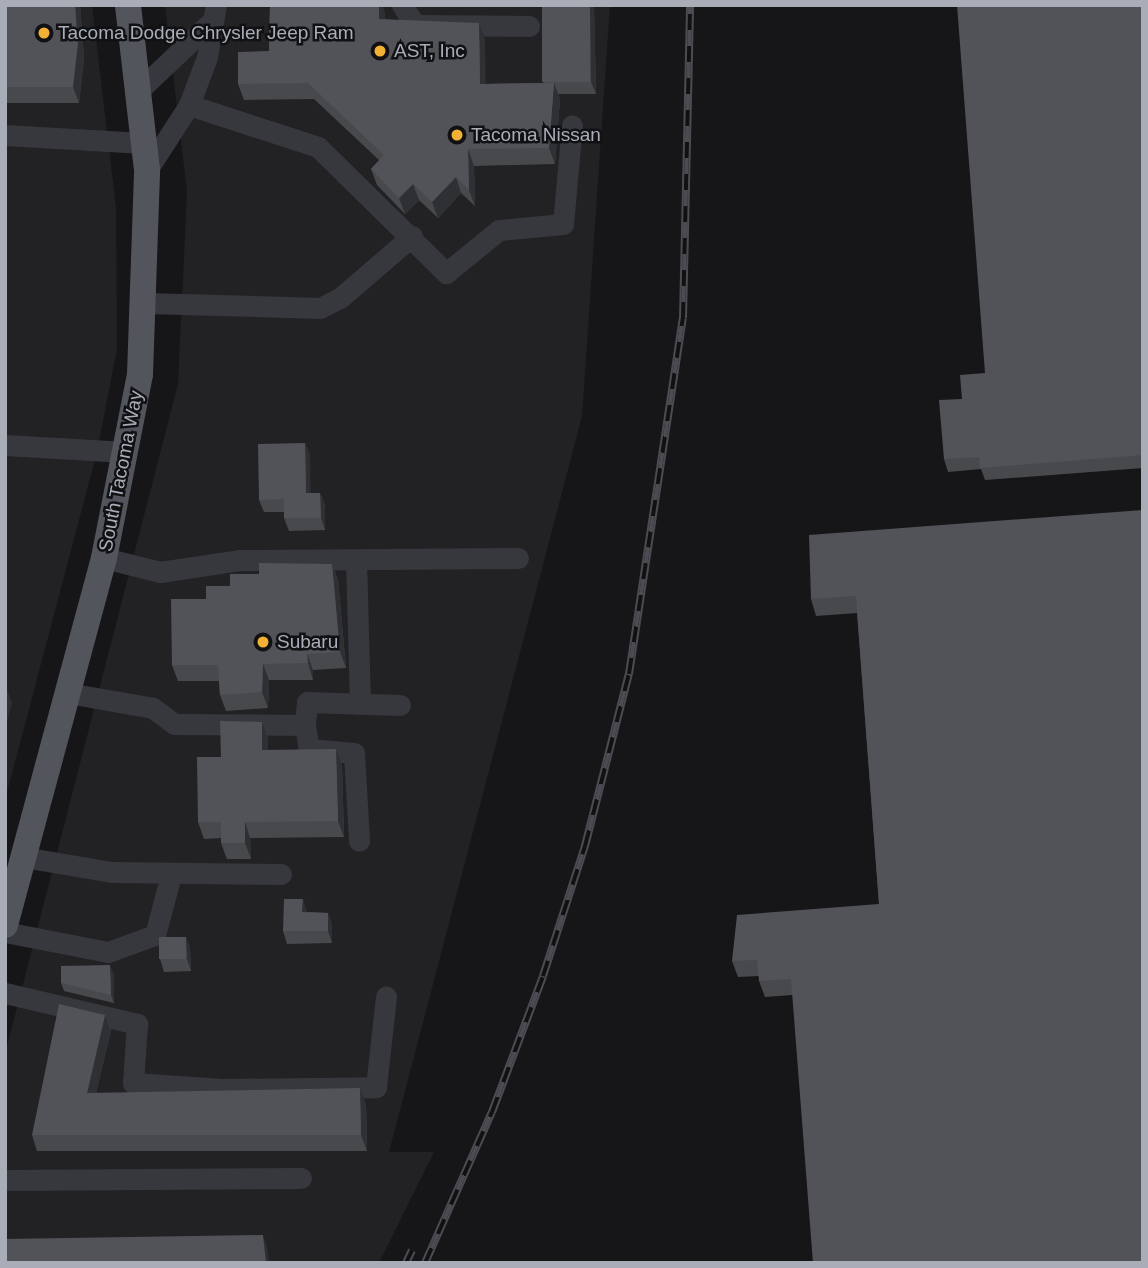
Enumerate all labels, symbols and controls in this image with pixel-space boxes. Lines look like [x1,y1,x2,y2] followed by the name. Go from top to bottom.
[58,22,354,44] place label: Tacoma Dodge Chrysler Jeep Ram
[36,25,52,41] marker: Tacoma Dodge Chrysler Jeep Ram
[394,40,465,62] place label: AST, Inc
[372,43,388,59] marker: AST, Inc
[471,124,601,146] place label: Tacoma Nissan
[449,127,465,143] marker: Tacoma Nissan
[94,388,148,554] street label: South Tacoma Way
[277,631,338,653] place label: Subaru
[255,634,271,650] marker: Subaru

